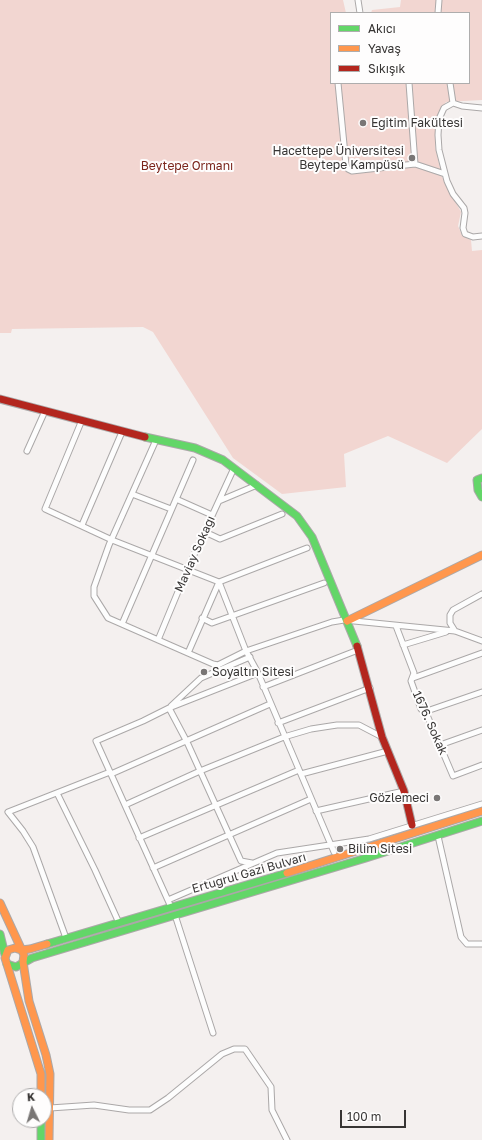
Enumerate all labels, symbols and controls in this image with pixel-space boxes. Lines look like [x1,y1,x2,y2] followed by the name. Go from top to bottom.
[330,12,470,84] legend
[368,21,396,36] text: Akıcı
[368,41,401,56] text: Yavaş
[368,61,405,76] text: Sıkışık
[371,116,463,130] place label: Eğitim Fakültesi
[358,118,368,128] marker: Eğitim Fakültesi
[272,144,404,172] place label: Hacettepe Üniversitesi Beytepe Kampüsü
[407,153,417,163] marker: Hacettepe Üniversitesi Beytepe Kampüsü
[141,159,233,173] park label: Beytepe Ormanı
[172,514,218,594] street label: Maviay Sokağı
[212,665,294,679] place label: Soyaltın Sitesi
[199,667,209,677] marker: Soyaltın Sitesi
[410,689,450,757] street label: 1676. Sokak
[369,791,429,805] place label: Gözlemeci
[432,793,442,803] marker: Gözlemeci
[348,842,412,856] place label: Bilim Sitesi
[335,844,345,854] marker: Bilim Sitesi
[190,850,308,896] street label: Ertuğrul Gazi Bulvarı
[12,1088,52,1128] north arrow
[26,1090,36,1103] text: K
[342,1102,408,1128] scale bar
[347,1109,381,1124] text: 100 m

